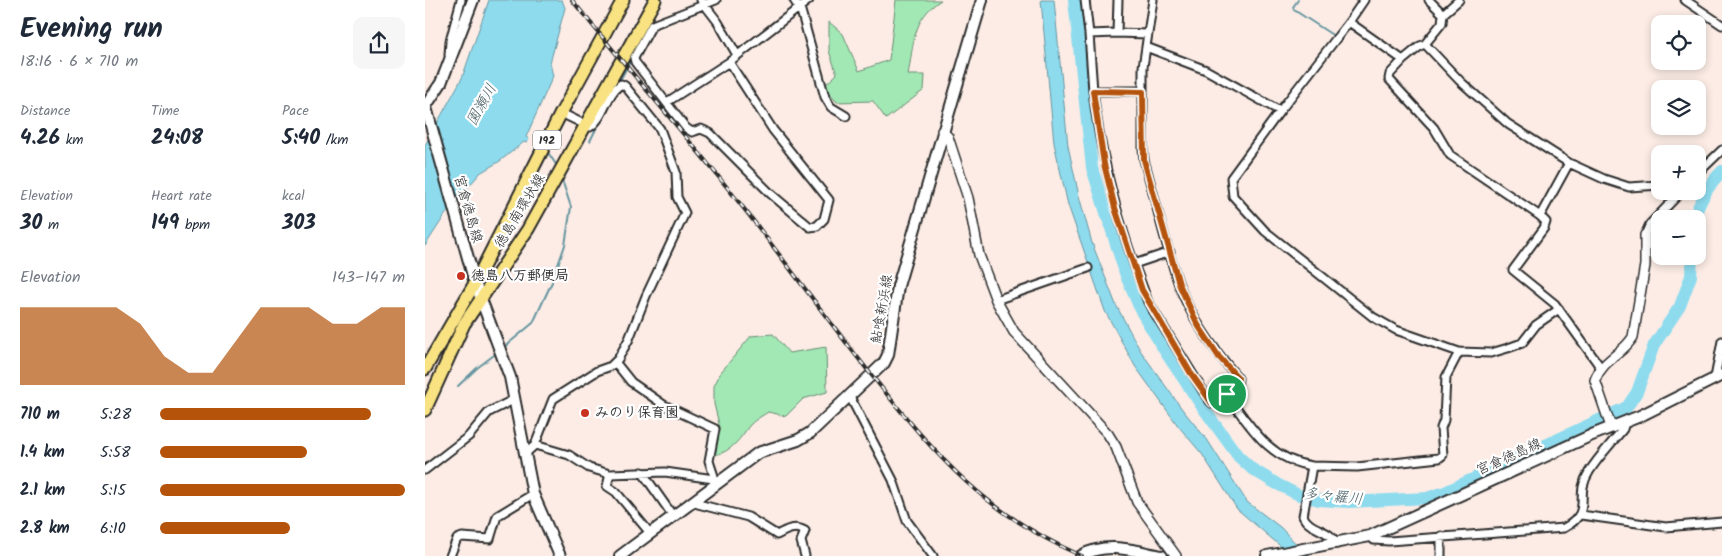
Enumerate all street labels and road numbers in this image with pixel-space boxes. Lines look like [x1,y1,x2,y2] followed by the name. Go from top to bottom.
[533,130,561,150] road number: 192
[489,169,551,253] street label: 徳島南環状線
[448,172,488,246] street label: 宮倉徳島線
[865,273,899,345] street label: 鮎喰新浜線
[1473,433,1545,481] street label: 宮倉徳島線

